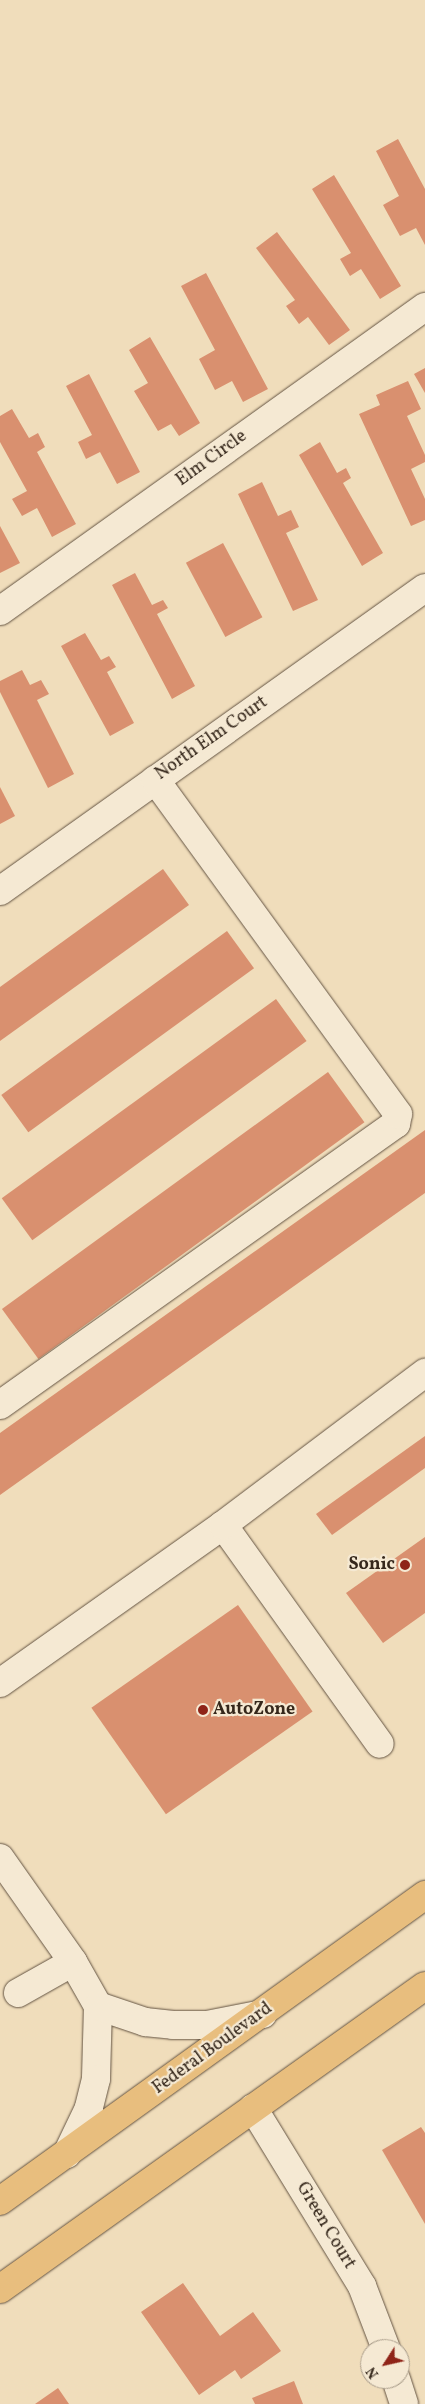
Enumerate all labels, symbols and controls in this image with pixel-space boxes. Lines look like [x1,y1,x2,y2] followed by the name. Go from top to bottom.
[173,426,251,492] street label: Elm Circle
[152,692,272,786] street label: North Elm Court
[348,1554,395,1576] place label: Sonic
[399,1559,411,1571] marker: Sonic
[213,1699,295,1721] place label: AutoZone
[197,1704,209,1716] marker: AutoZone
[149,1998,277,2100] street label: Federal Boulevard
[291,2179,359,2273] street label: Green Court
[360,2339,410,2389] north arrow
[362,2363,384,2382] text: N

